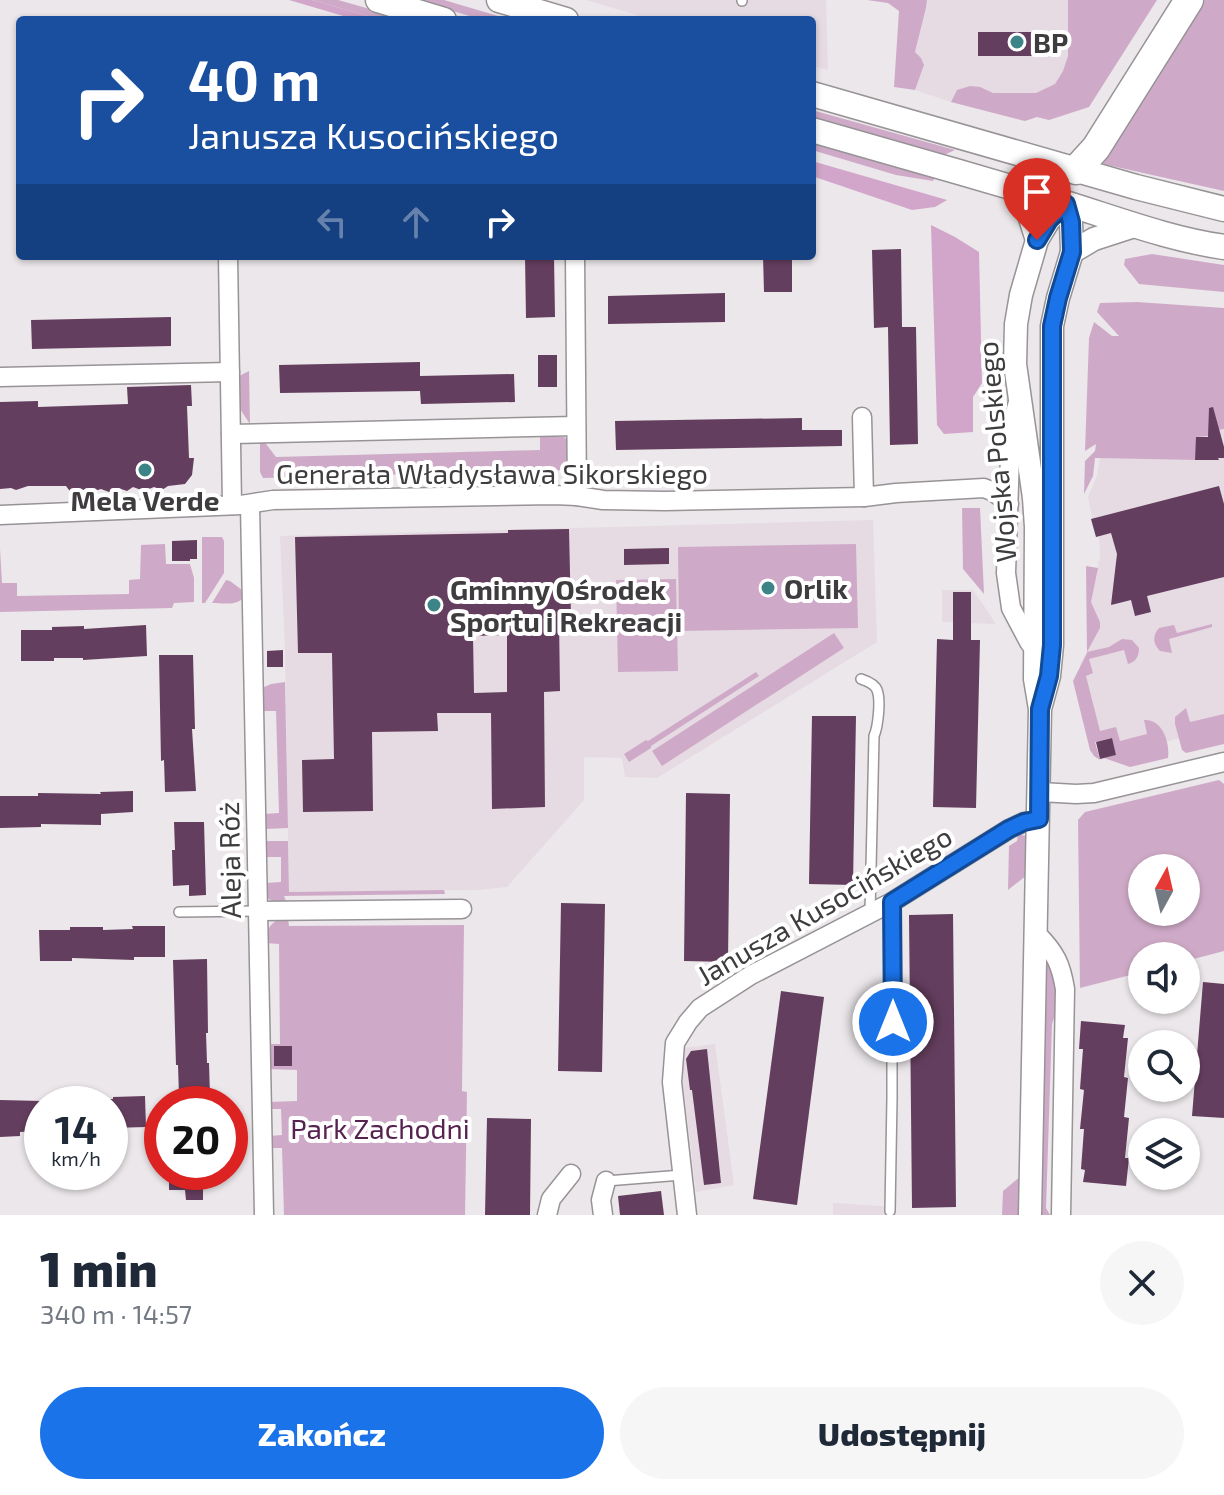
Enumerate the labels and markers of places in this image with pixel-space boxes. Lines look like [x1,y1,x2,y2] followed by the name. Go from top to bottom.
[1033,25,1068,59] place label: BP
[1008,33,1026,51] marker: BP
[1003,158,1071,240] pin
[136,461,154,479] marker: Mela Verde
[71,483,219,517] place label: Mela Verde
[784,571,848,605] place label: Orlik
[450,572,682,638] place label: Gminny Ośrodek Sportu i Rekreacji
[759,579,777,597] marker: Orlik
[425,596,443,614] marker: Gminny Ośrodek Sportu i Rekreacji

